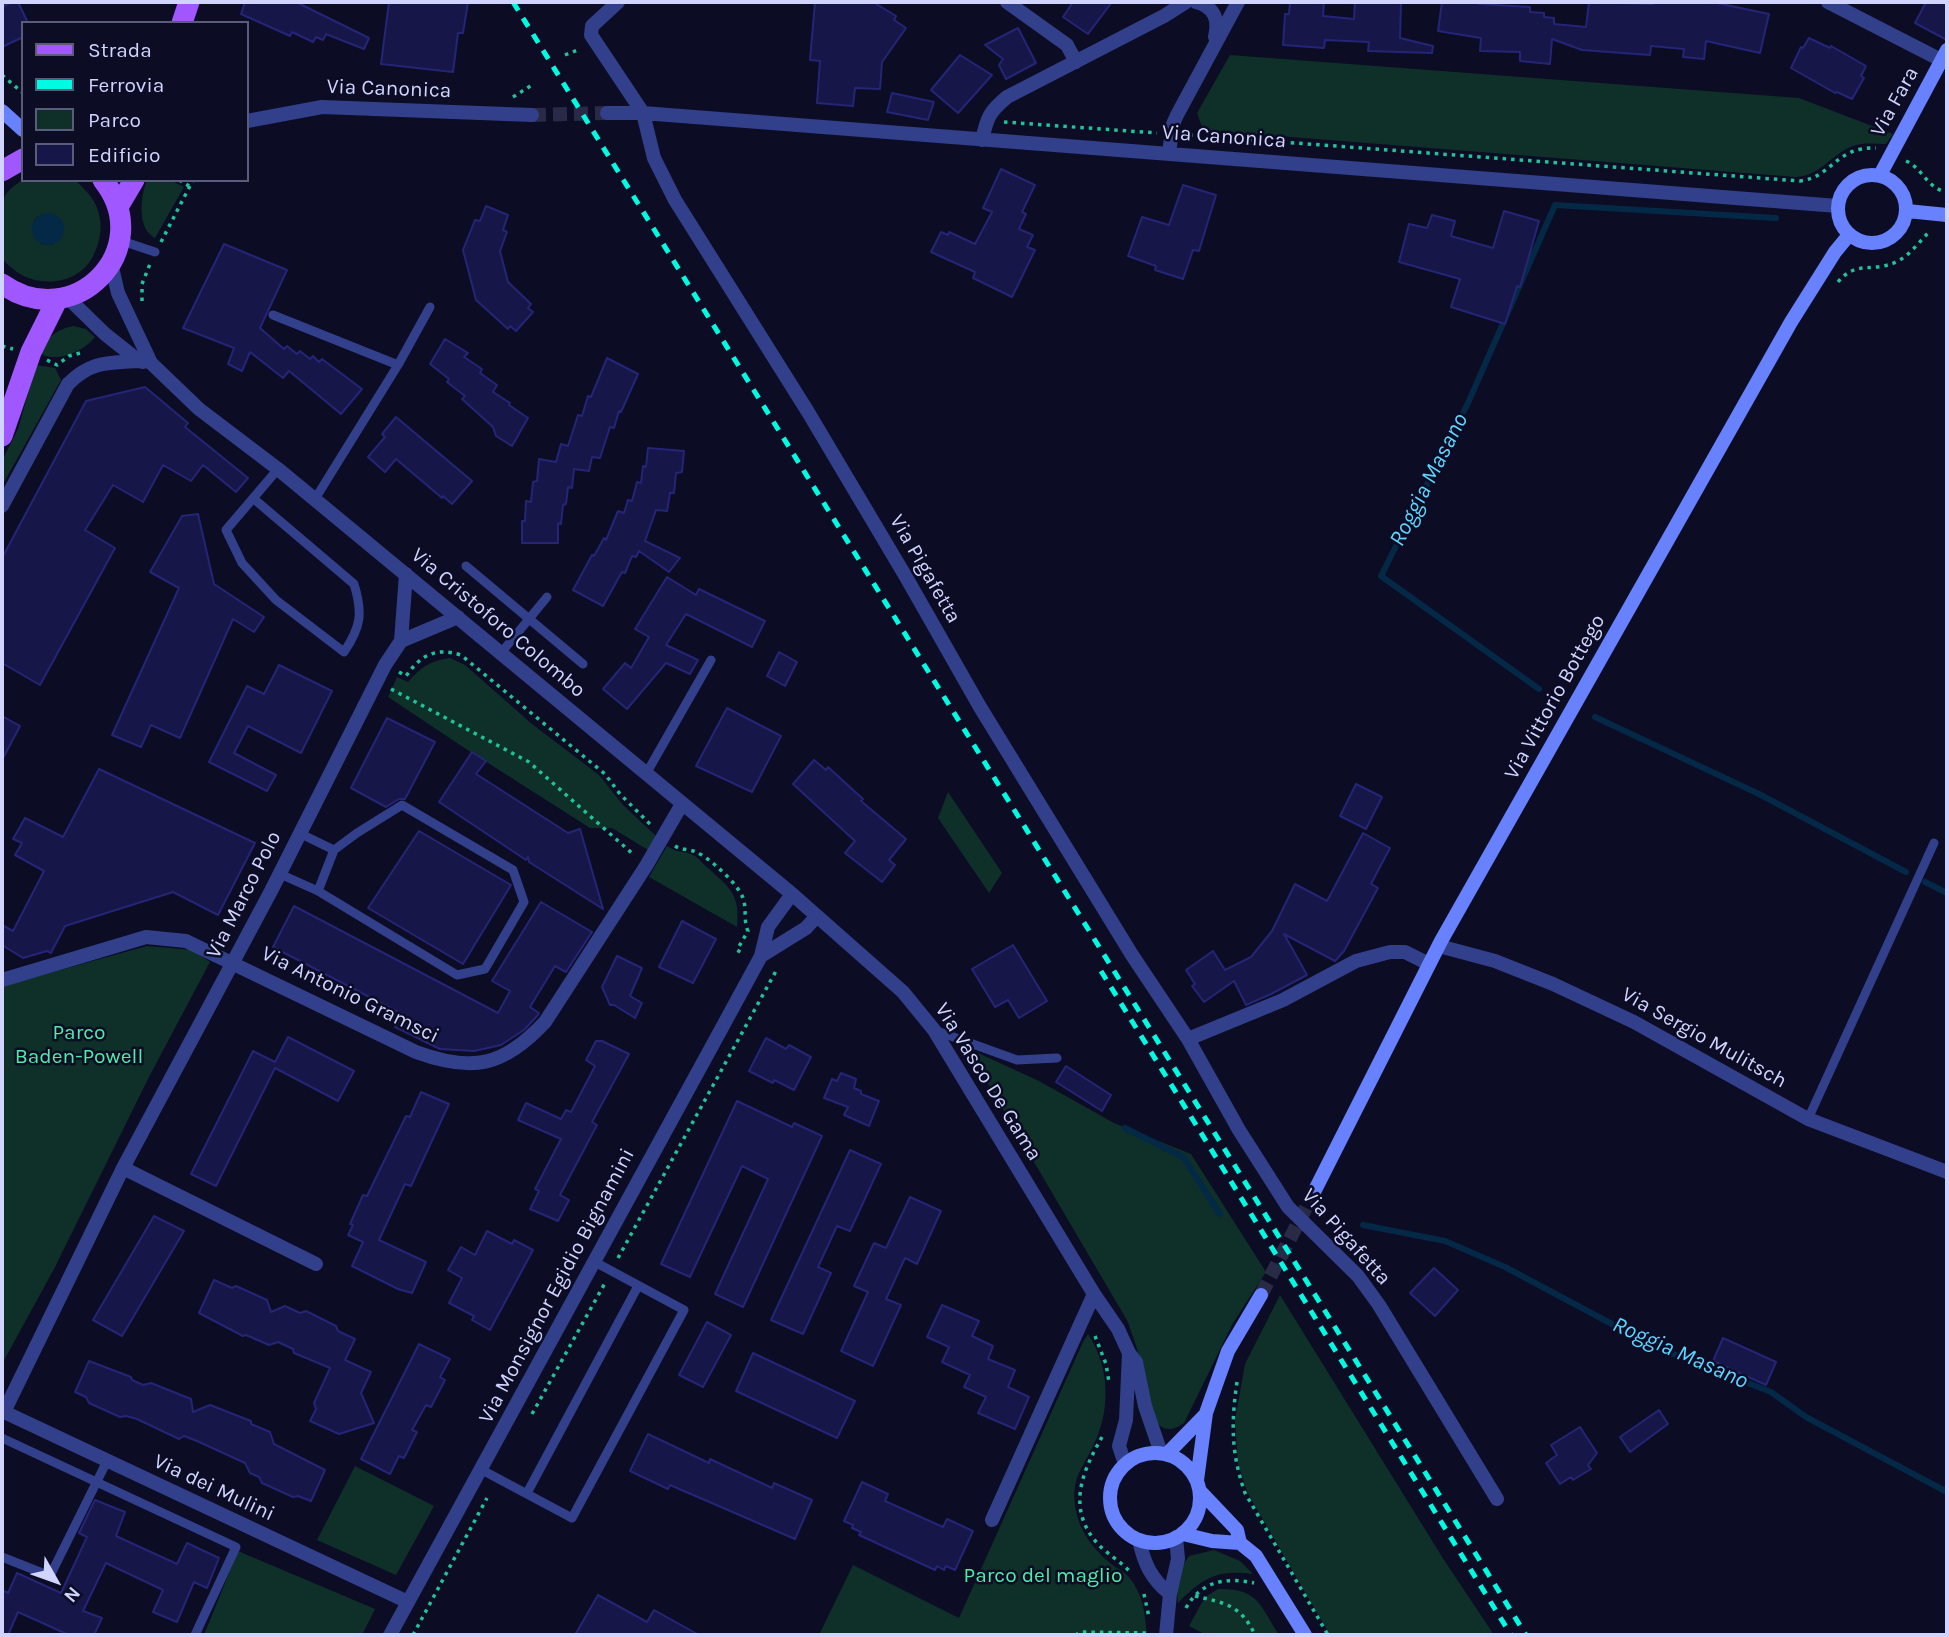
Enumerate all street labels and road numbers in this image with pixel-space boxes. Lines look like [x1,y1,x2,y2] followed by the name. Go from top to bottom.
[1866,63,1924,141] street label: Via Fara
[326,74,452,104] street label: Via Canonica
[1161,120,1287,154] street label: Via Canonica
[884,510,966,628] street label: Via Pigafetta
[406,543,590,703] street label: Via Cristoforo Colombo
[1499,610,1611,784] street label: Via Vittorio Bottego
[201,827,287,963] street label: Via Marco Polo
[257,941,443,1049] street label: Via Antonio Gramsci
[1617,982,1791,1094] street label: Via Sergio Mulitsch
[929,998,1047,1166] street label: Via Vasco De Gama
[474,1144,640,1428] street label: Via Monsignor Egidio Bignamini
[1296,1184,1396,1290] street label: Via Pigafetta
[149,1449,279,1527] street label: Via dei Mulini

